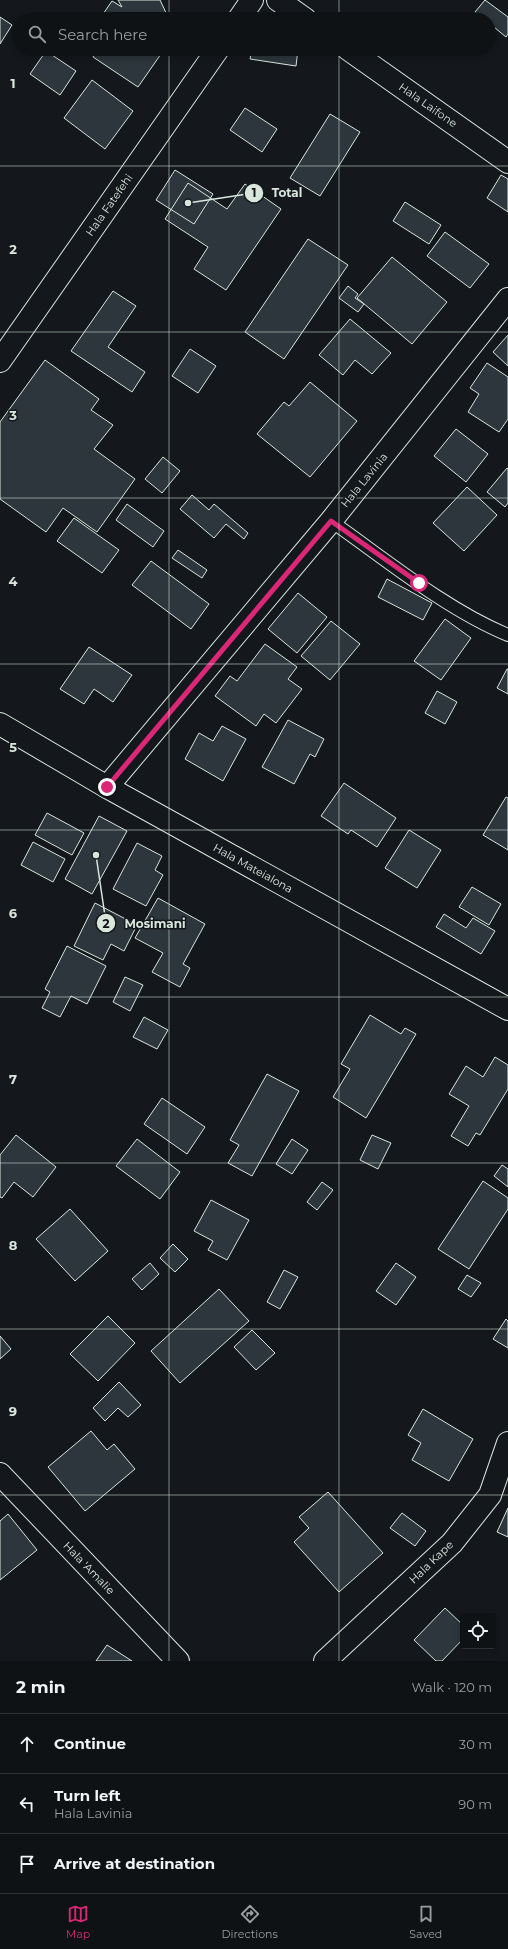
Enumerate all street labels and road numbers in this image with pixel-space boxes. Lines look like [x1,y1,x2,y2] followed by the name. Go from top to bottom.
[396,80,460,131] street label: Hala Laifone
[82,171,136,239] street label: Hala Fatefehi
[338,450,390,510] street label: Hala Lavinia
[211,840,295,896] street label: Hala Mateialona
[406,1537,456,1586] street label: Hala Kape
[60,1539,118,1598] street label: Hala 'Amalie

